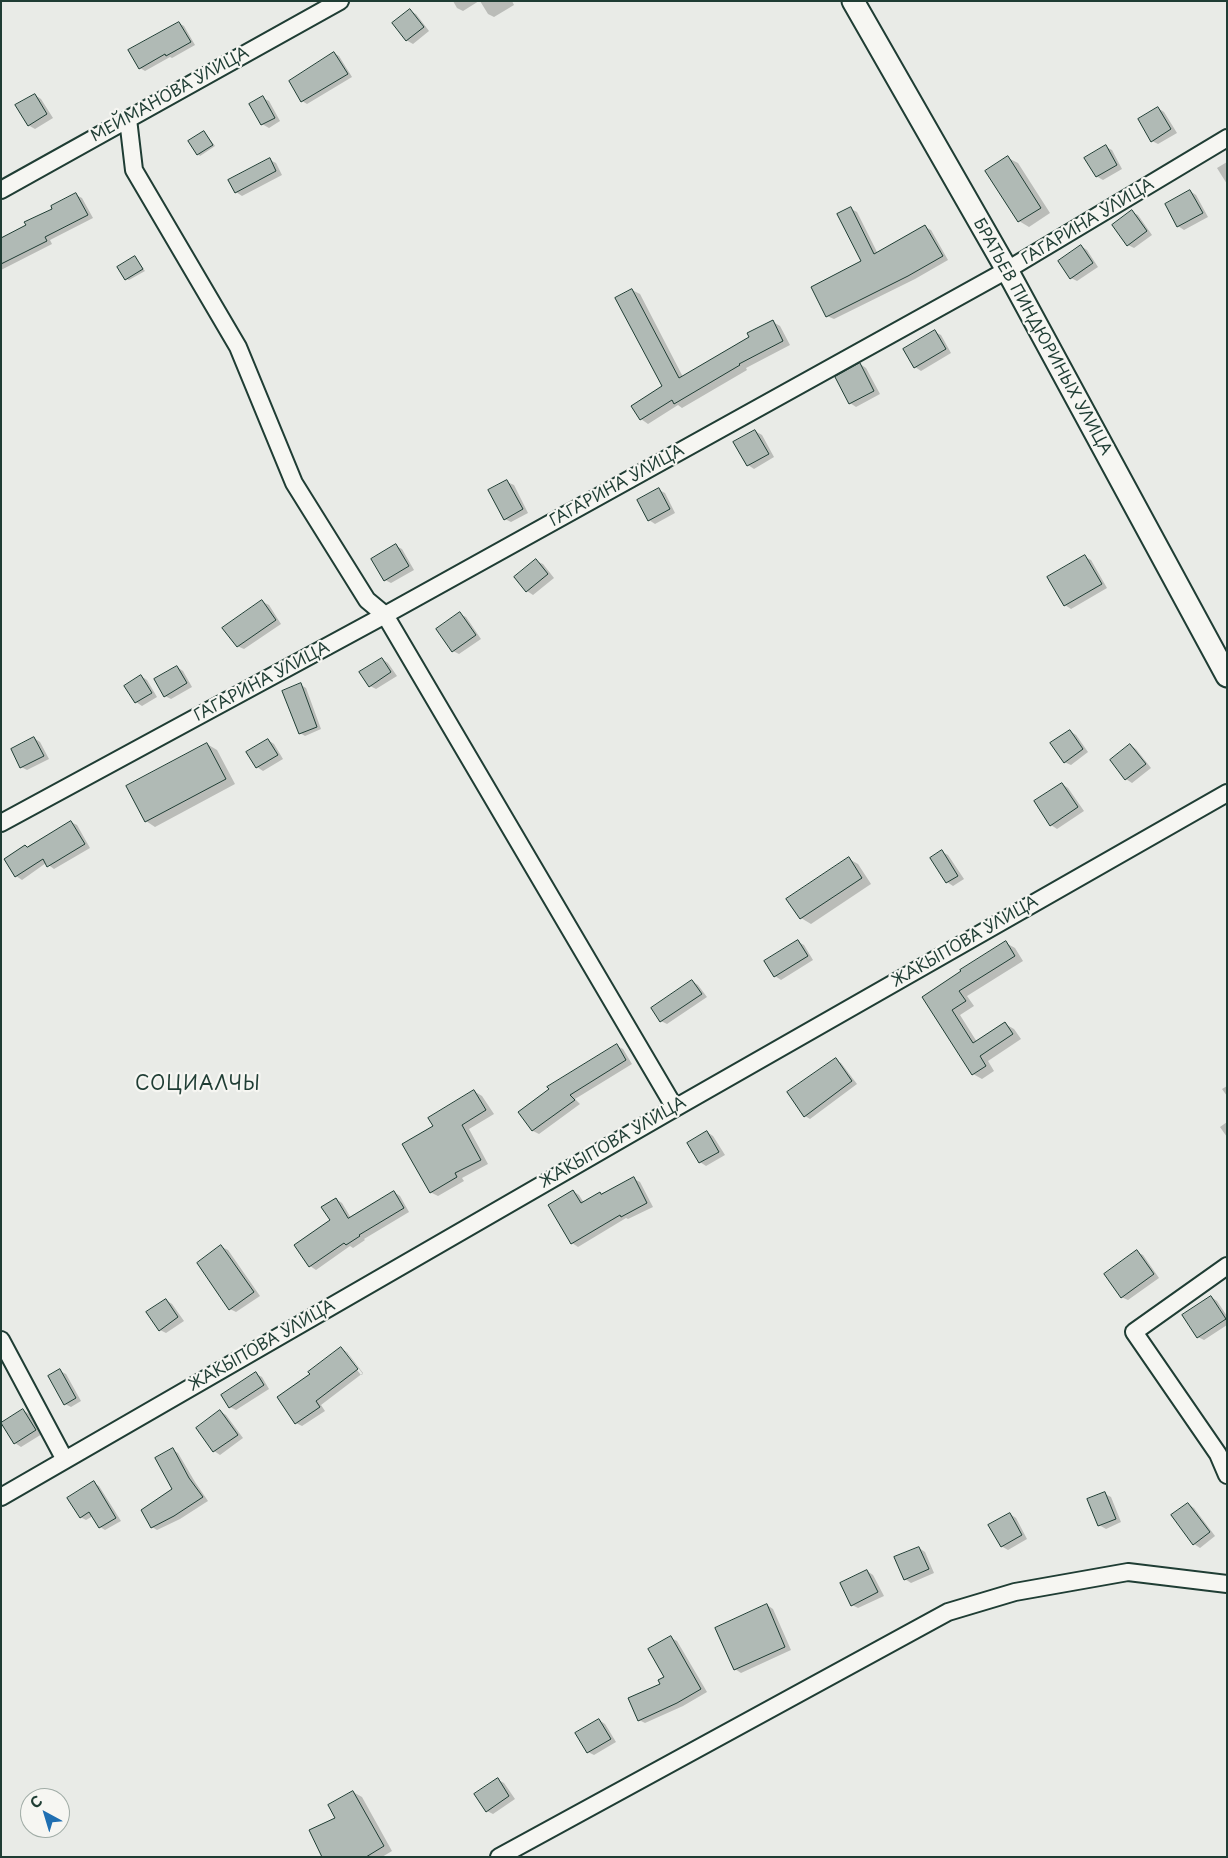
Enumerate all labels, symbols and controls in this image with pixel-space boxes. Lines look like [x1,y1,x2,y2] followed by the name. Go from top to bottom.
[88,44,252,146] street label: МЕЙМАНОВА УЛИЦА
[1018,175,1158,269] street label: ГАГАРИНА УЛИЦА
[969,215,1115,459] street label: БРАТЬЕВ ПИНДЮРИНЫХ УЛИЦА
[546,441,688,531] street label: ГАГАРИНА УЛИЦА
[191,638,333,726] street label: ГАГАРИНА УЛИЦА
[888,892,1042,992] street label: ЖАКЫПОВА УЛИЦА
[134,1074,262,1096] district label: СОЦИАЛЧЫ
[536,1093,690,1193] street label: ЖАКЫПОВА УЛИЦА
[185,1296,339,1396] street label: ЖАКЫПОВА УЛИЦА
[20,1788,70,1838] north arrow
[25,1790,47,1813] text: С

